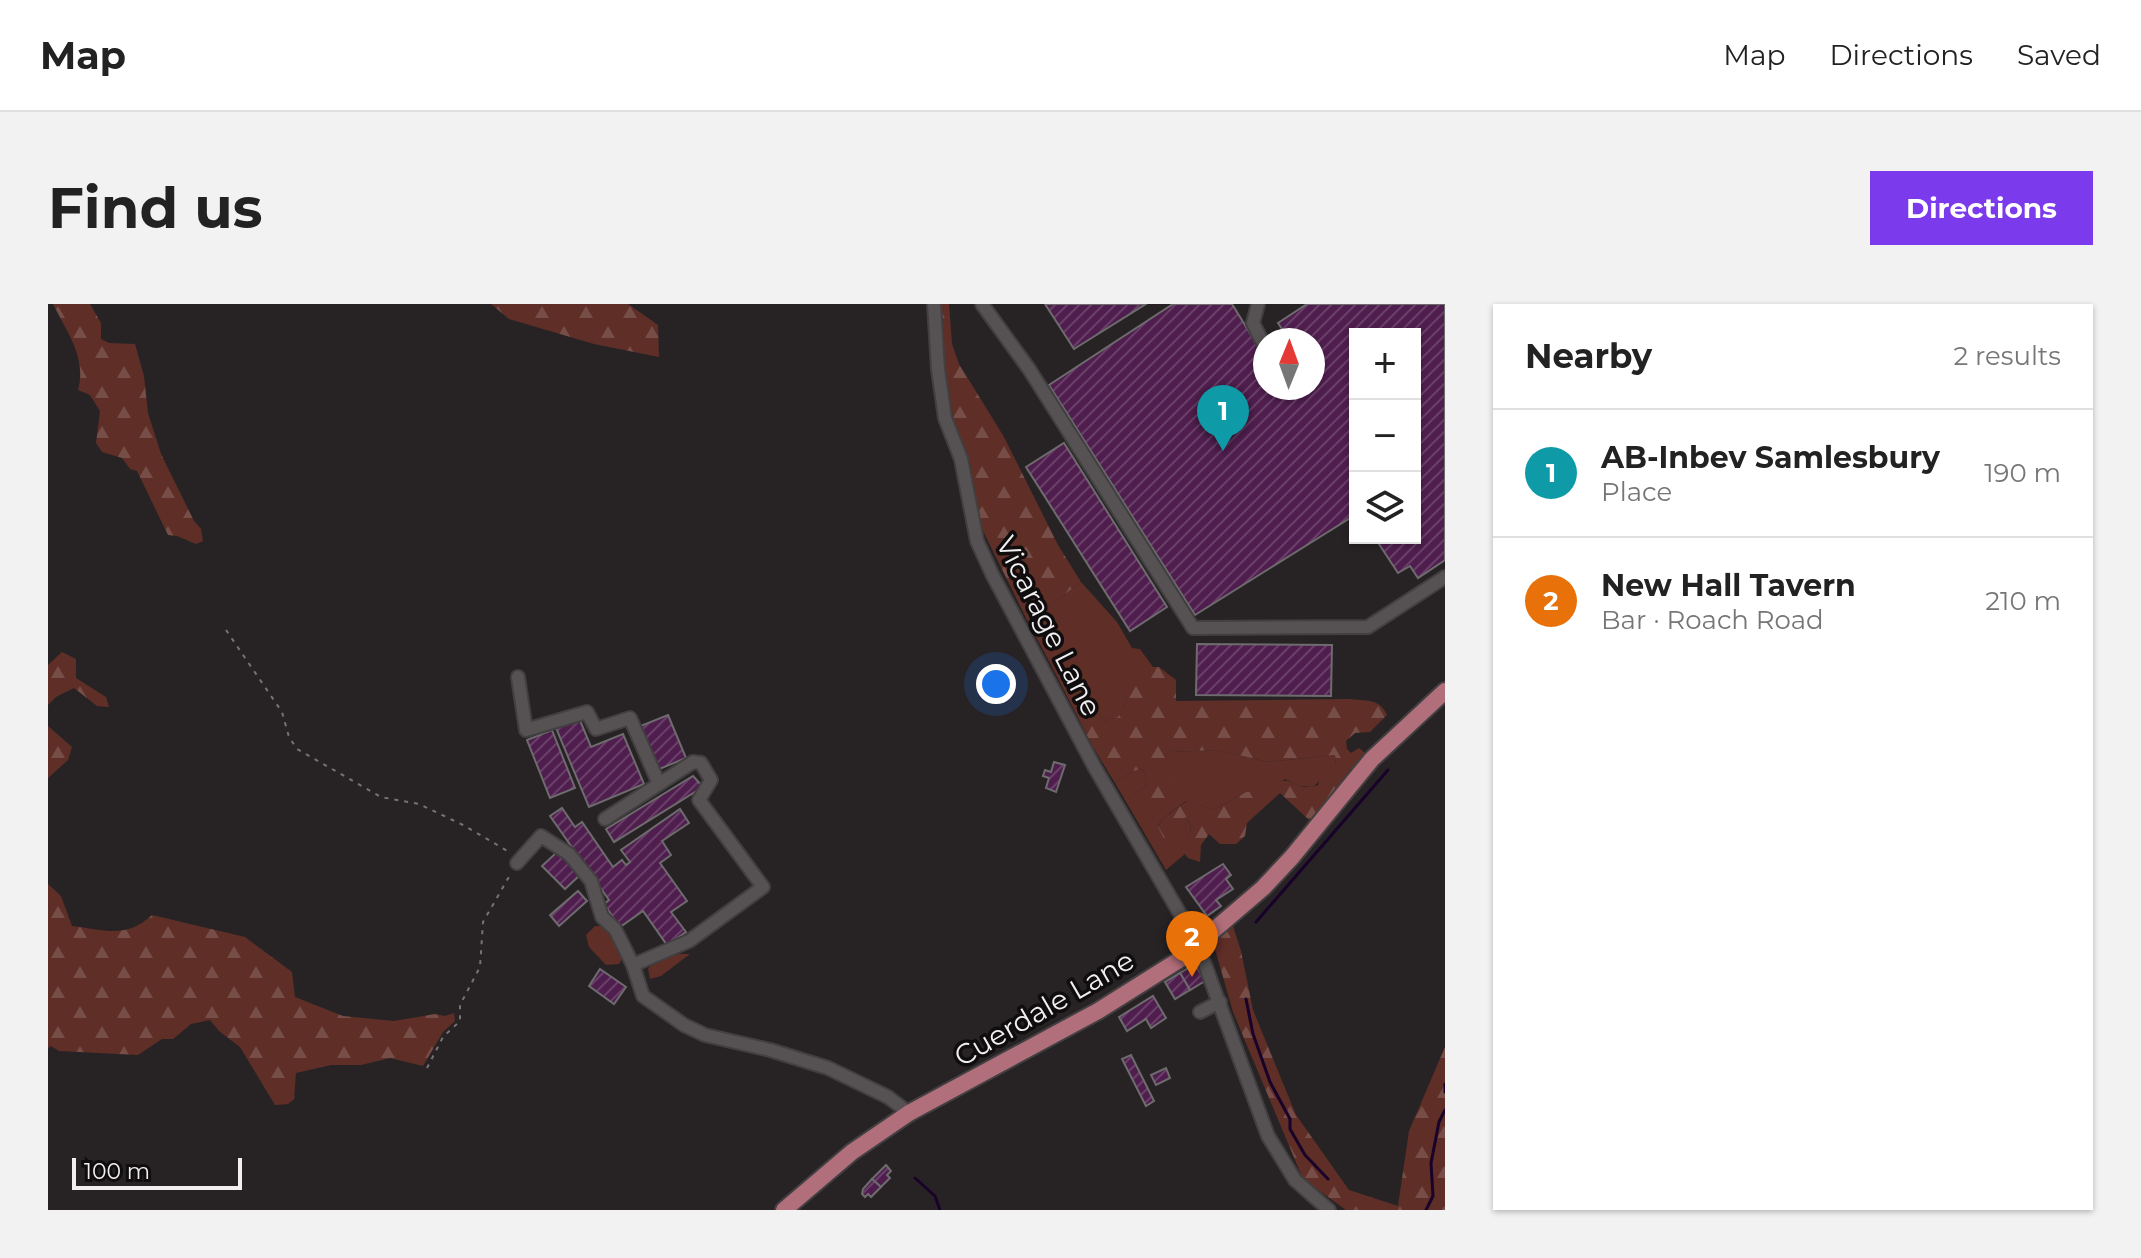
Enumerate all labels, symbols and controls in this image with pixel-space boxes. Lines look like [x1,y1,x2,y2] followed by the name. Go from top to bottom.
[40,32,126,79] text: Map
[1723,38,1785,72] text: Map
[1829,38,1973,72] text: Directions
[2017,38,2101,72] text: Saved
[1870,171,2093,245] button: Directions
[48,174,262,242] text: Find us
[1253,328,1325,400] north arrow
[1349,328,1421,544] map controls
[1349,328,1421,400] button: +
[1525,335,1652,377] text: Nearby
[1953,340,2061,372] text: 2 results
[1197,385,1249,451] pin: 1
[1349,400,1421,472] button: −
[1601,439,1940,476] text: AB-Inbev Samlesbury
[1546,457,1556,489] text: 1
[1984,457,2061,489] text: 190 m
[1349,472,1421,544] button: layers
[1601,476,1672,508] text: Place
[989,530,1109,722] street label: Vicarage Lane
[1601,567,1856,604] text: New Hall Tavern
[1543,585,1559,617] text: 2
[1985,585,2061,617] text: 210 m
[1601,604,1824,636] text: Bar · Roach Road
[976,664,1016,704] your location
[1166,911,1218,977] pin: 2
[948,943,1140,1073] street label: Cuerdale Lane
[72,1154,242,1190] scale bar
[84,1158,150,1185] text: 100 m

